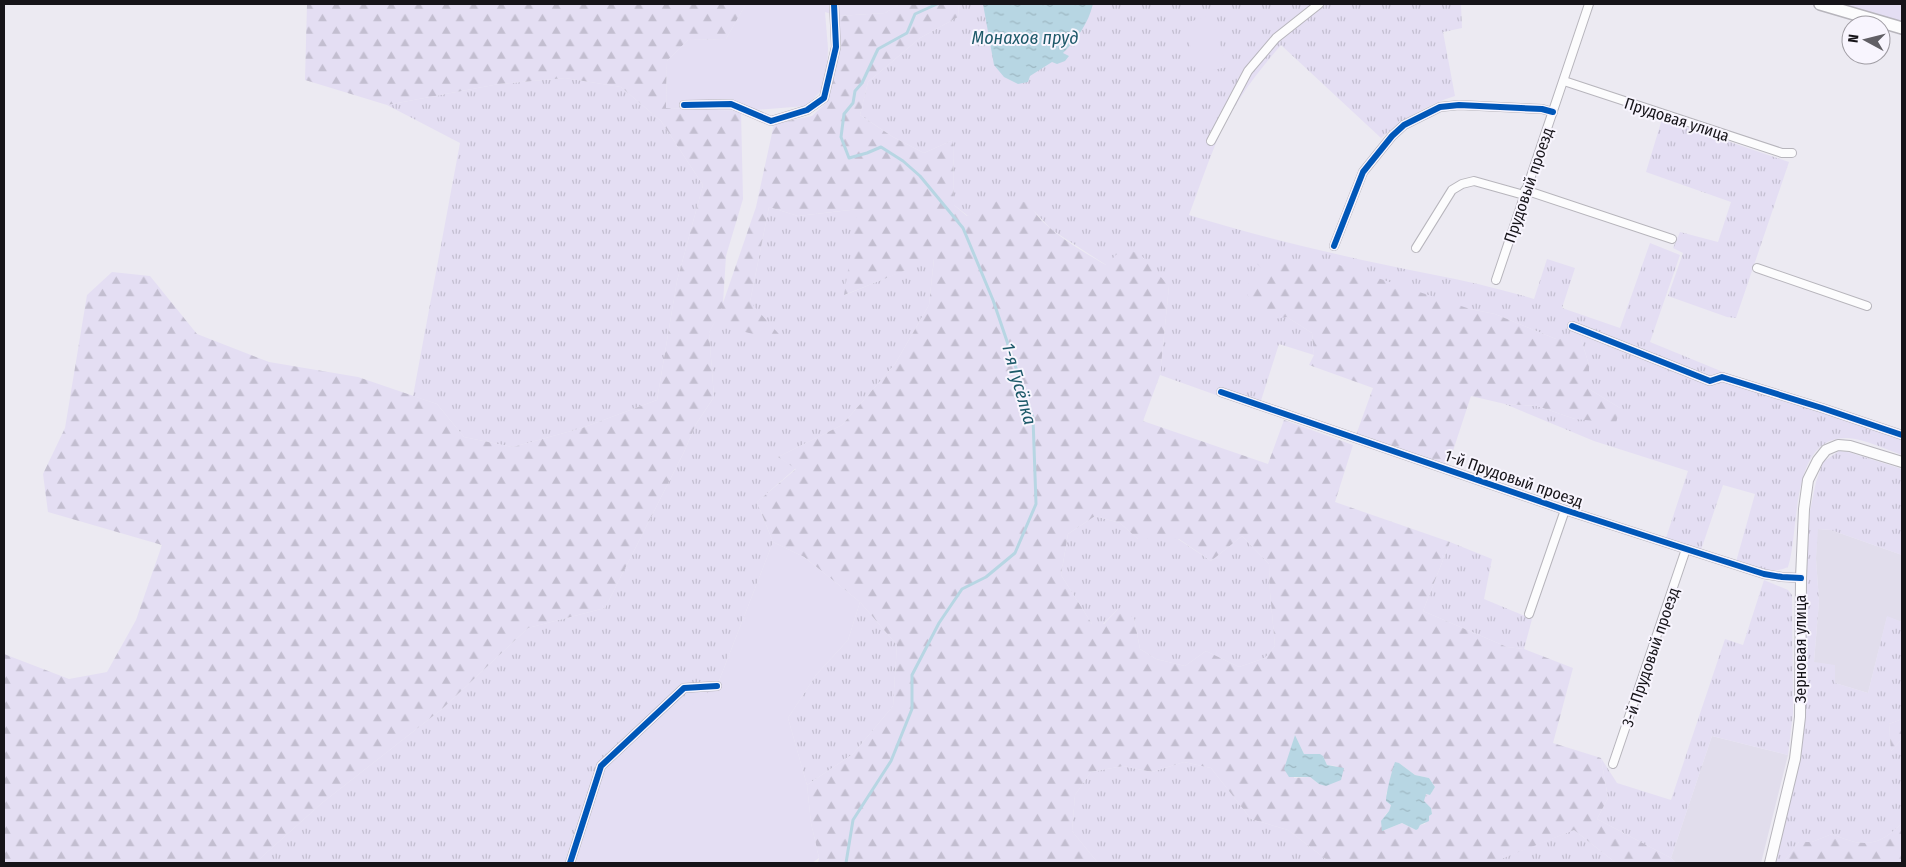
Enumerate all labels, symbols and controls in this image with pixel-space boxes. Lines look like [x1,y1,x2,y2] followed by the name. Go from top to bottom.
[1841,15,1891,65] north arrow
[971,27,1079,49] water label: Монахов пруд
[1845,33,1863,44] text: N
[1622,94,1732,145] street label: Прудовая улица
[1500,125,1557,245] street label: Прудовый проезд
[997,341,1041,427] water label: 1-я Гусёлка
[1442,446,1585,511] street label: 1-й Прудовый проезд
[1618,585,1683,729] street label: 3-й Прудовый проезд
[1791,595,1810,703] street label: Зерновая улица

